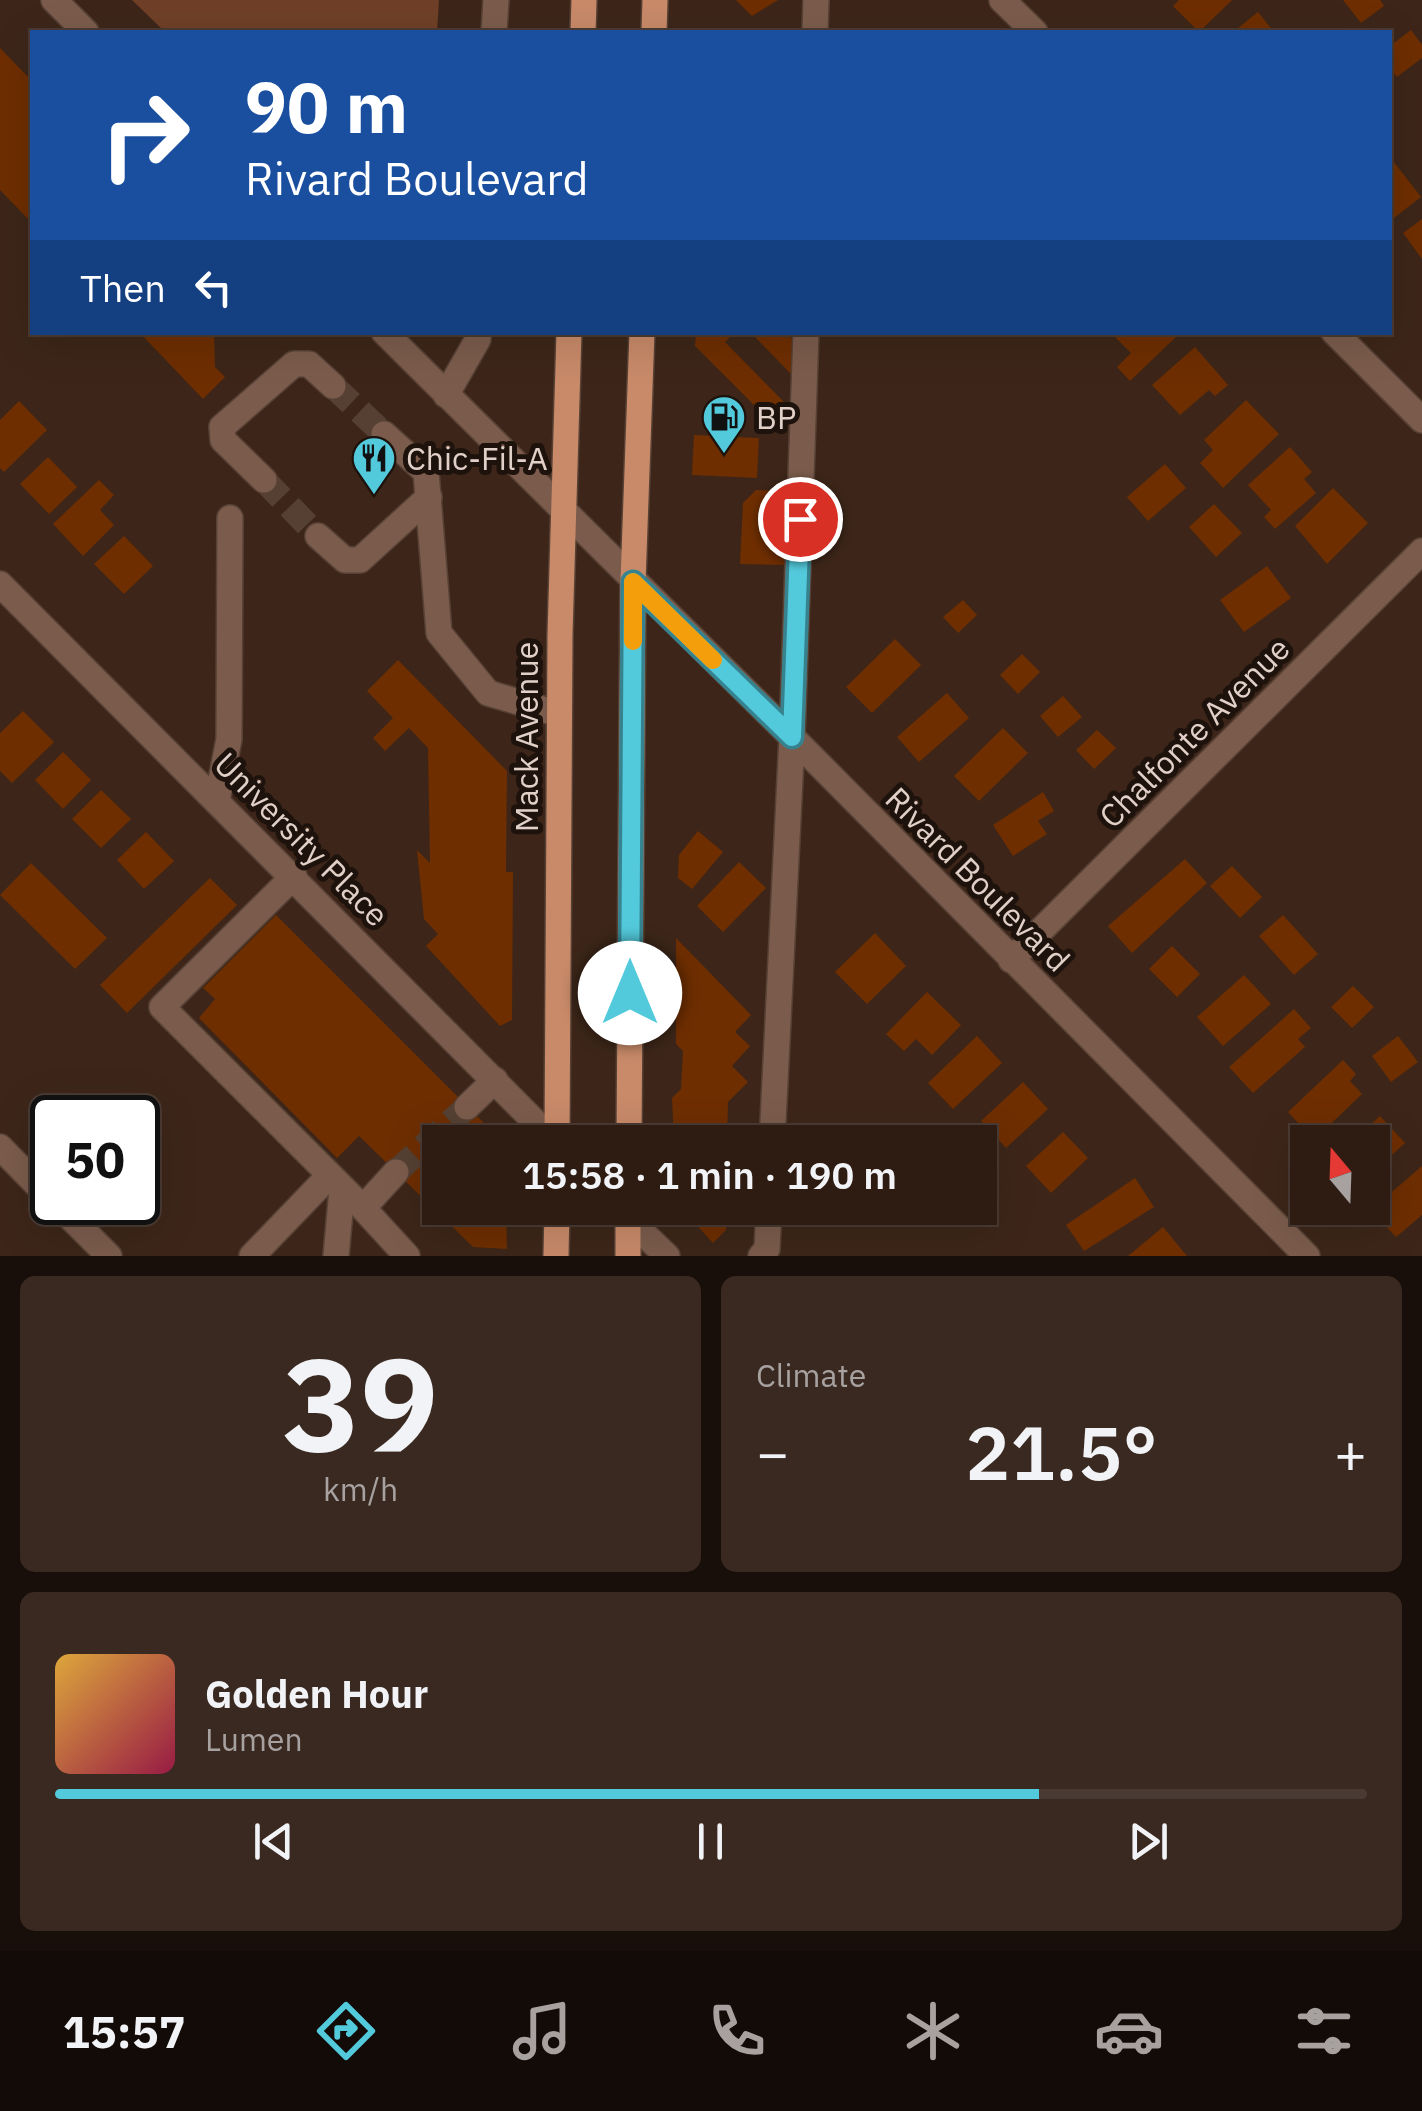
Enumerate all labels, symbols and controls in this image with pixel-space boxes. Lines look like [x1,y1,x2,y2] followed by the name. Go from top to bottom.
[245,61,408,152] text: 90 m
[80,70,210,200] icon: right
[245,149,589,207] text: Rivard Boulevard
[186,260,241,315] icon: left
[80,263,166,312] text: Then
[701,394,747,455] fuel station icon: BP
[756,396,796,438] place label: BP
[351,435,397,496] restaurant icon: Chic-Fil-A
[406,437,548,479] place label: Chic-Fil-A
[758,477,843,562] pin
[773,492,828,547] icon: arrive
[1090,628,1298,836] street label: Chalfonte Avenue
[505,642,547,832] street label: Mack Avenue
[206,743,398,935] street label: University Place
[877,778,1079,980] street label: Rivard Boulevard
[578,941,682,1045] position arrow
[30,1095,160,1225] speed limit sign: 50
[1290,1125,1390,1225] north arrow
[1290,1125,1390,1225] map controls
[522,1150,897,1199] text: 15:58 · 1 min · 190 m
[282,1318,439,1487] text: 39
[756,1354,866,1396] text: Climate
[965,1403,1158,1501] text: 21.5°
[756,1417,789,1488] text: −
[1334,1417,1367,1488] text: +
[323,1468,398,1510] text: km/h
[205,1669,428,1718] text: Golden Hour
[205,1718,303,1760] text: Lumen
[246,1814,301,1869] icon: previous
[683,1814,738,1869] icon: pause
[1121,1814,1176,1869] icon: next
[311,1996,381,2066] icon: directions
[507,1996,577,2066] icon: music
[702,1996,772,2066] icon: phone
[898,1996,968,2066] icon: climate
[1094,1996,1164,2066] icon: car
[1289,1996,1359,2066] icon: filters
[63,2002,186,2060] text: 15:57

